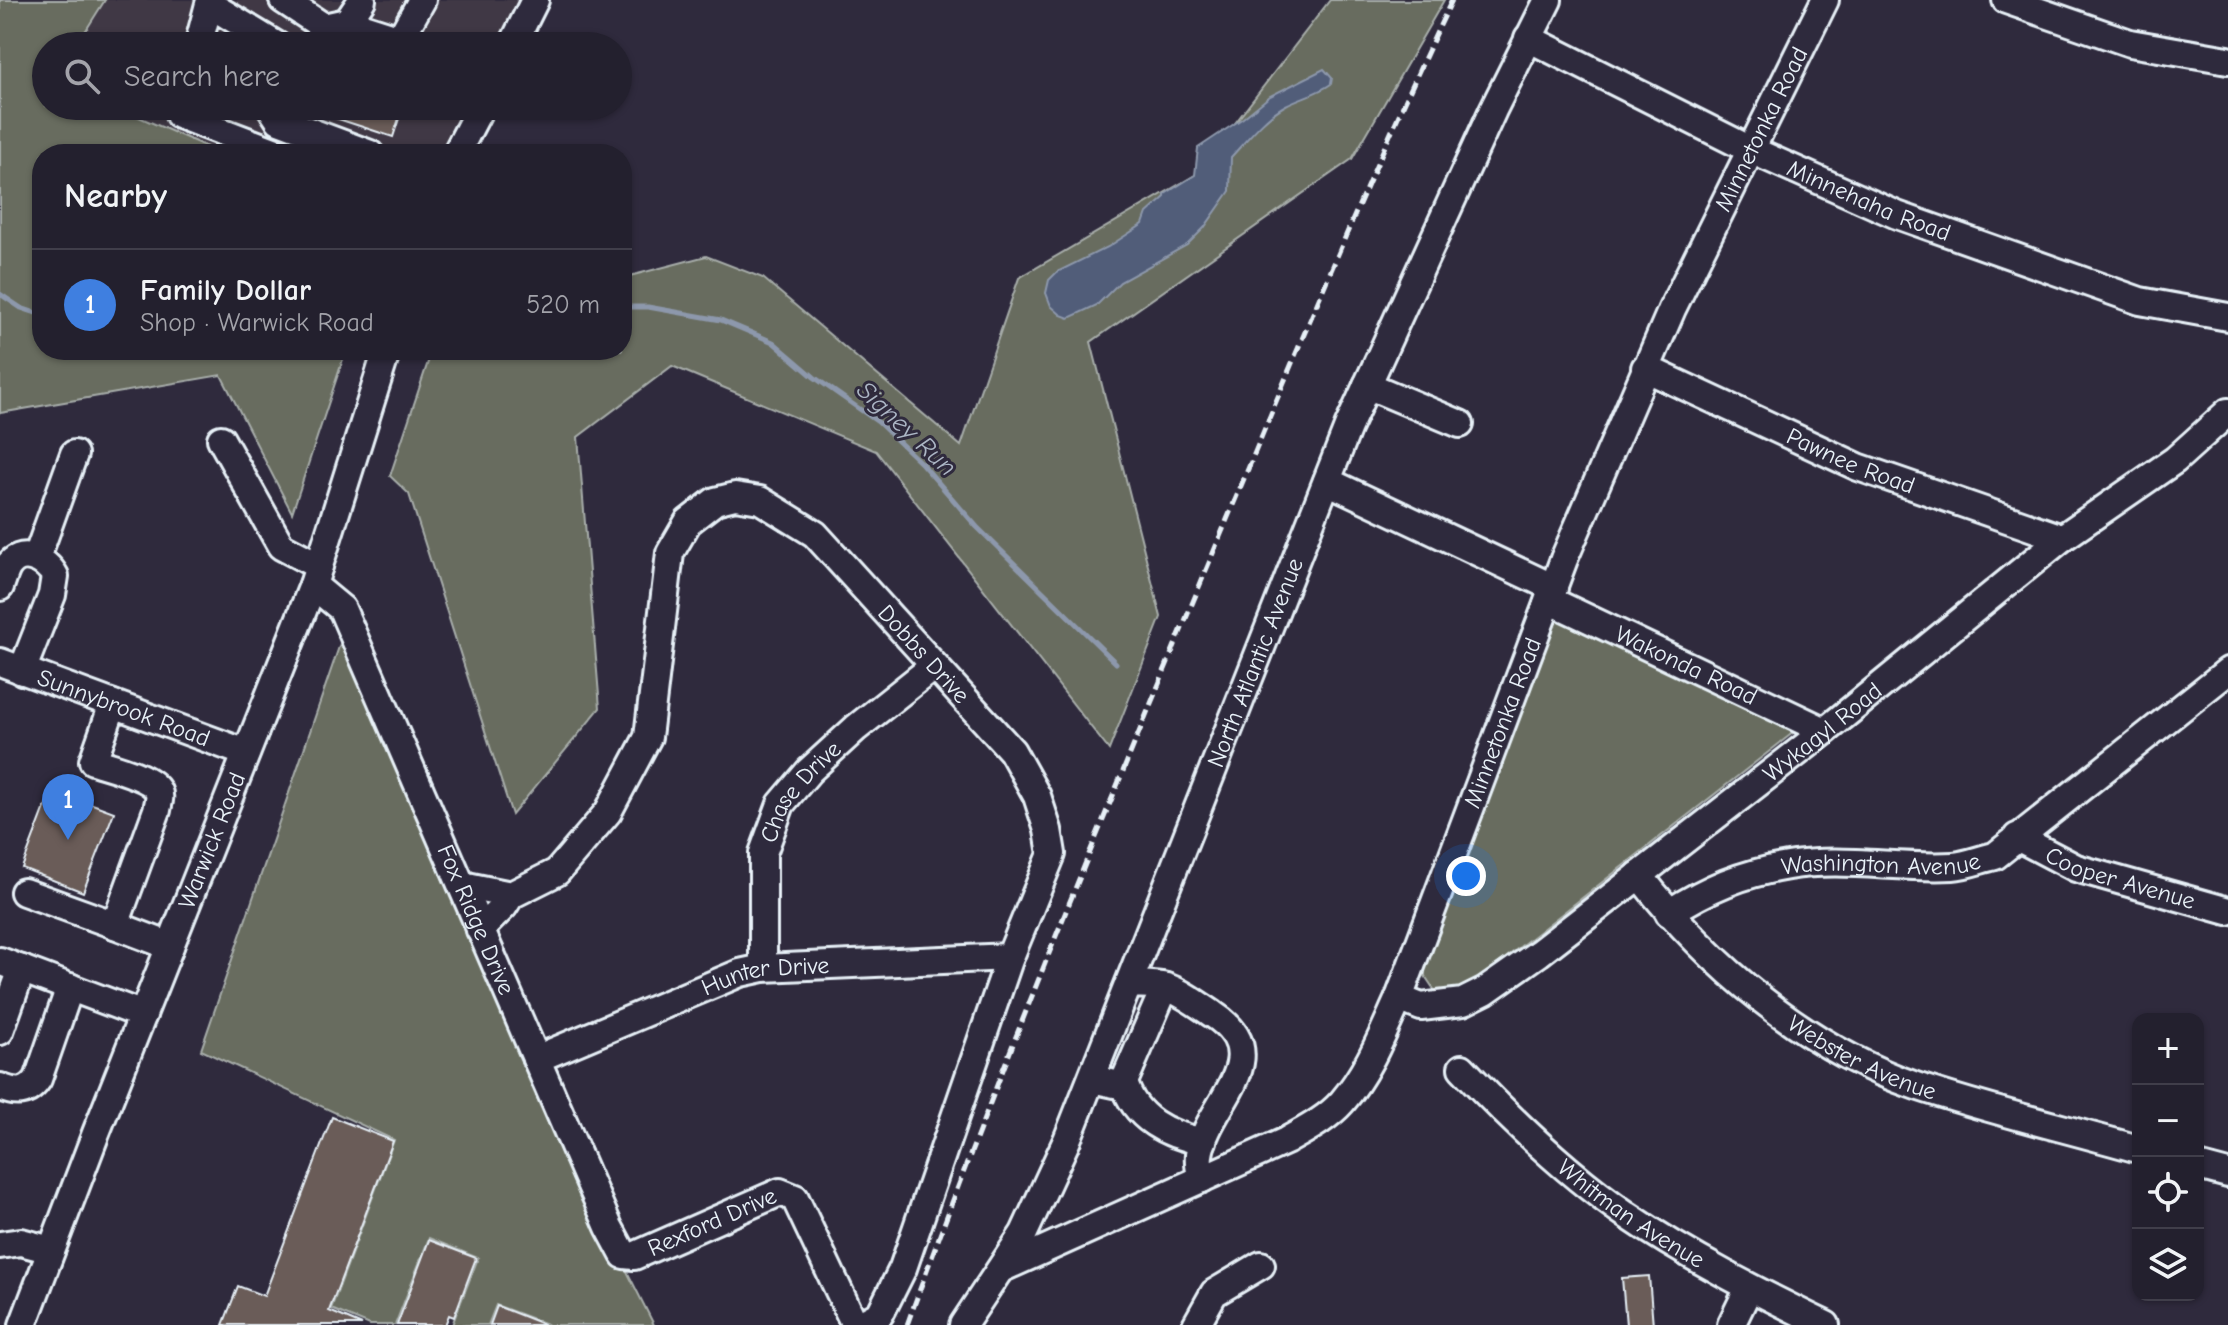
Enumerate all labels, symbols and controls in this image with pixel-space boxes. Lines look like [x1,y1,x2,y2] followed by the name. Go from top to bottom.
[32,32,632,120] search box
[1709,42,1813,216] street label: Minnetonka Road
[60,54,104,98] icon: search
[124,59,280,94] text: Search here
[1783,154,1954,247] street label: Minnehaha Road
[64,176,167,216] text: Nearby
[140,273,311,308] text: Family Dollar
[85,290,95,320] text: 1
[526,290,600,320] text: 520 m
[140,308,374,338] text: Shop · Warwick Road
[850,375,962,482] water label: Signey Run
[1782,422,1919,500] street label: Pawnee Road
[1201,554,1309,771] street label: North Atlantic Avenue
[872,599,976,709] street label: Dobbs Drive
[1611,620,1762,711] street label: Wakonda Road
[1458,634,1547,812] street label: Minnetonka Road
[34,663,214,752] street label: Sunnybrook Road
[1757,677,1887,788] street label: Wykagyl Road
[754,735,847,846] street label: Chase Drive
[172,768,251,913] street label: Warwick Road
[42,774,94,840] pin: 1
[431,840,521,999] street label: Fox Ridge Drive
[2041,841,2198,915] street label: Cooper Avenue
[1779,847,1984,881] street label: Washington Avenue
[1446,856,1486,896] your location
[697,951,830,1002] street label: Hunter Drive
[1782,1009,1940,1106] street label: Webster Avenue
[2132,1013,2204,1301] map controls
[2132,1013,2204,1085] button: +
[2132,1085,2204,1157] button: −
[1552,1153,1710,1274] street label: Whitman Avenue
[2132,1157,2204,1229] button: locate
[643,1181,781,1262] street label: Rexford Drive
[2132,1229,2204,1301] button: layers

